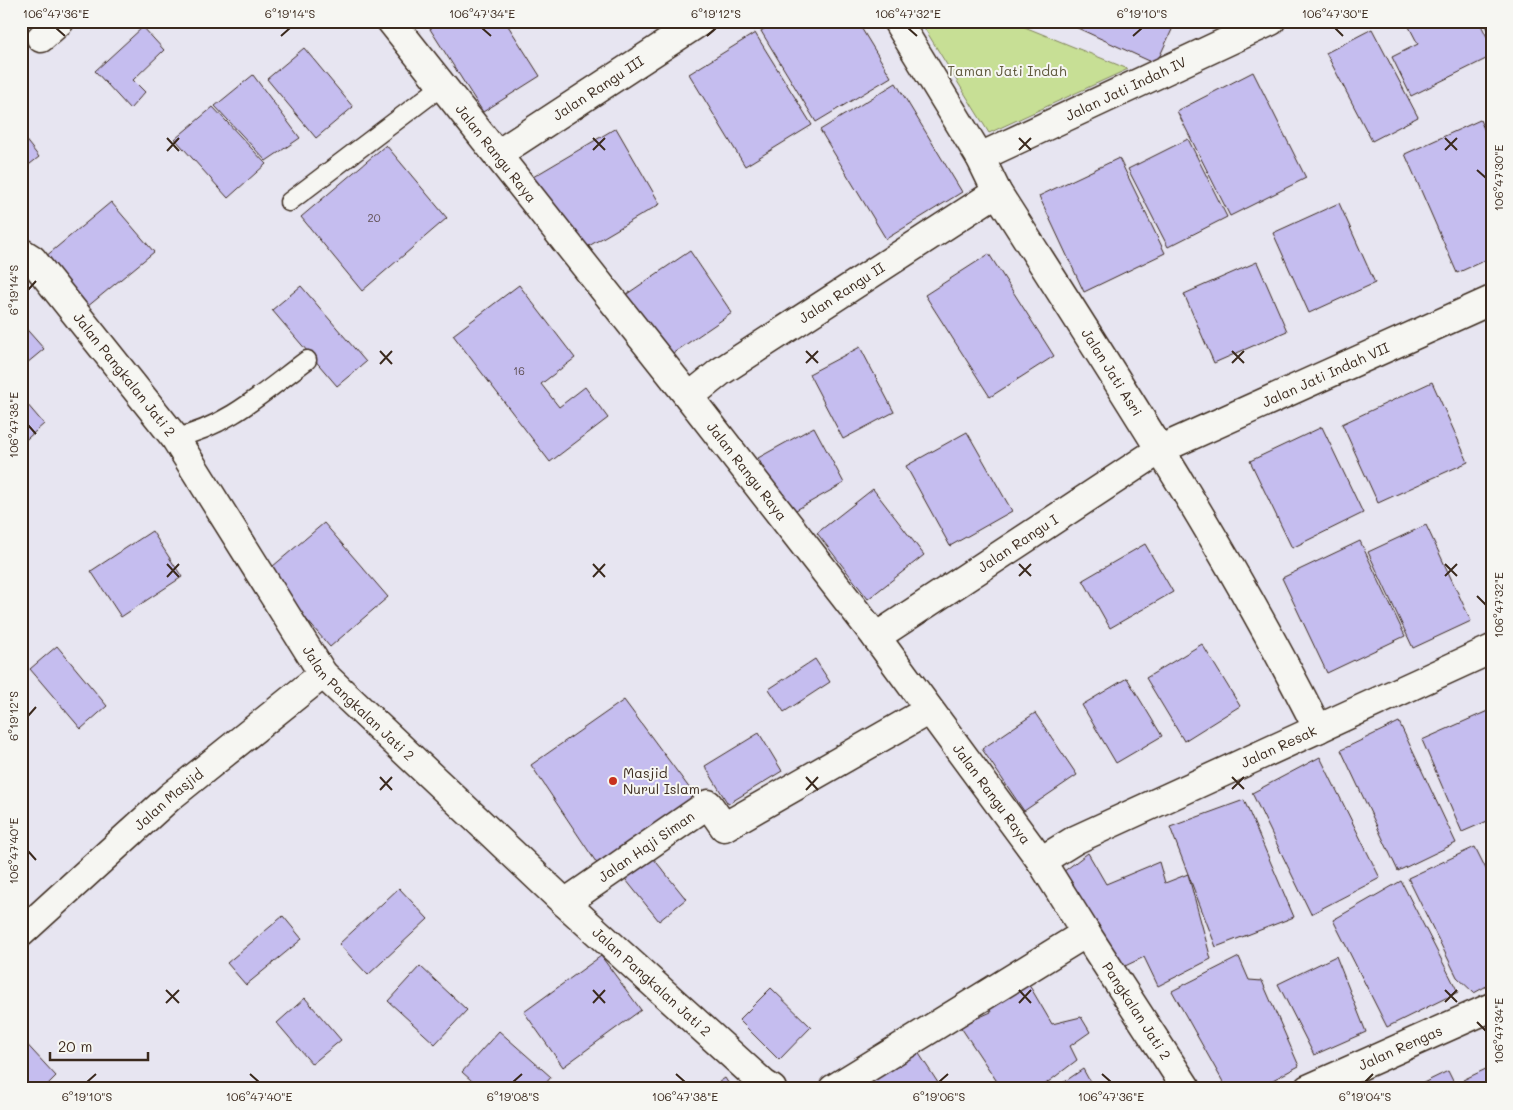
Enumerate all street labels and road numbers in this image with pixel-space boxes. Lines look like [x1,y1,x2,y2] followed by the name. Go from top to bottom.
[549,51,647,125] street label: Jalan Rangu III
[1062,52,1189,125] street label: Jalan Jati Indah IV
[452,100,541,206] street label: Jalan Rangu Raya
[795,258,888,327] street label: Jalan Rangu II
[69,308,180,440] street label: Jalan Pangkalan Jati 2
[1077,325,1147,419] street label: Jalan Jati Asri
[1259,338,1392,411] street label: Jalan Jati Indah VII
[703,418,792,524] street label: Jalan Rangu Raya
[974,509,1062,576] street label: Jalan Rangu I
[299,642,419,765] street label: Jalan Pangkalan Jati 2
[1237,721,1320,772] street label: Jalan Resak
[949,740,1035,848] street label: Jalan Rangu Raya
[130,764,207,834] street label: Jalan Masjid
[594,806,698,886] street label: Jalan Haji Siman
[589,923,715,1040] street label: Jalan Pangkalan Jati 2
[1098,958,1176,1063] street label: Pangkalan Jati 2
[1355,1020,1445,1074] street label: Jalan Rengas

